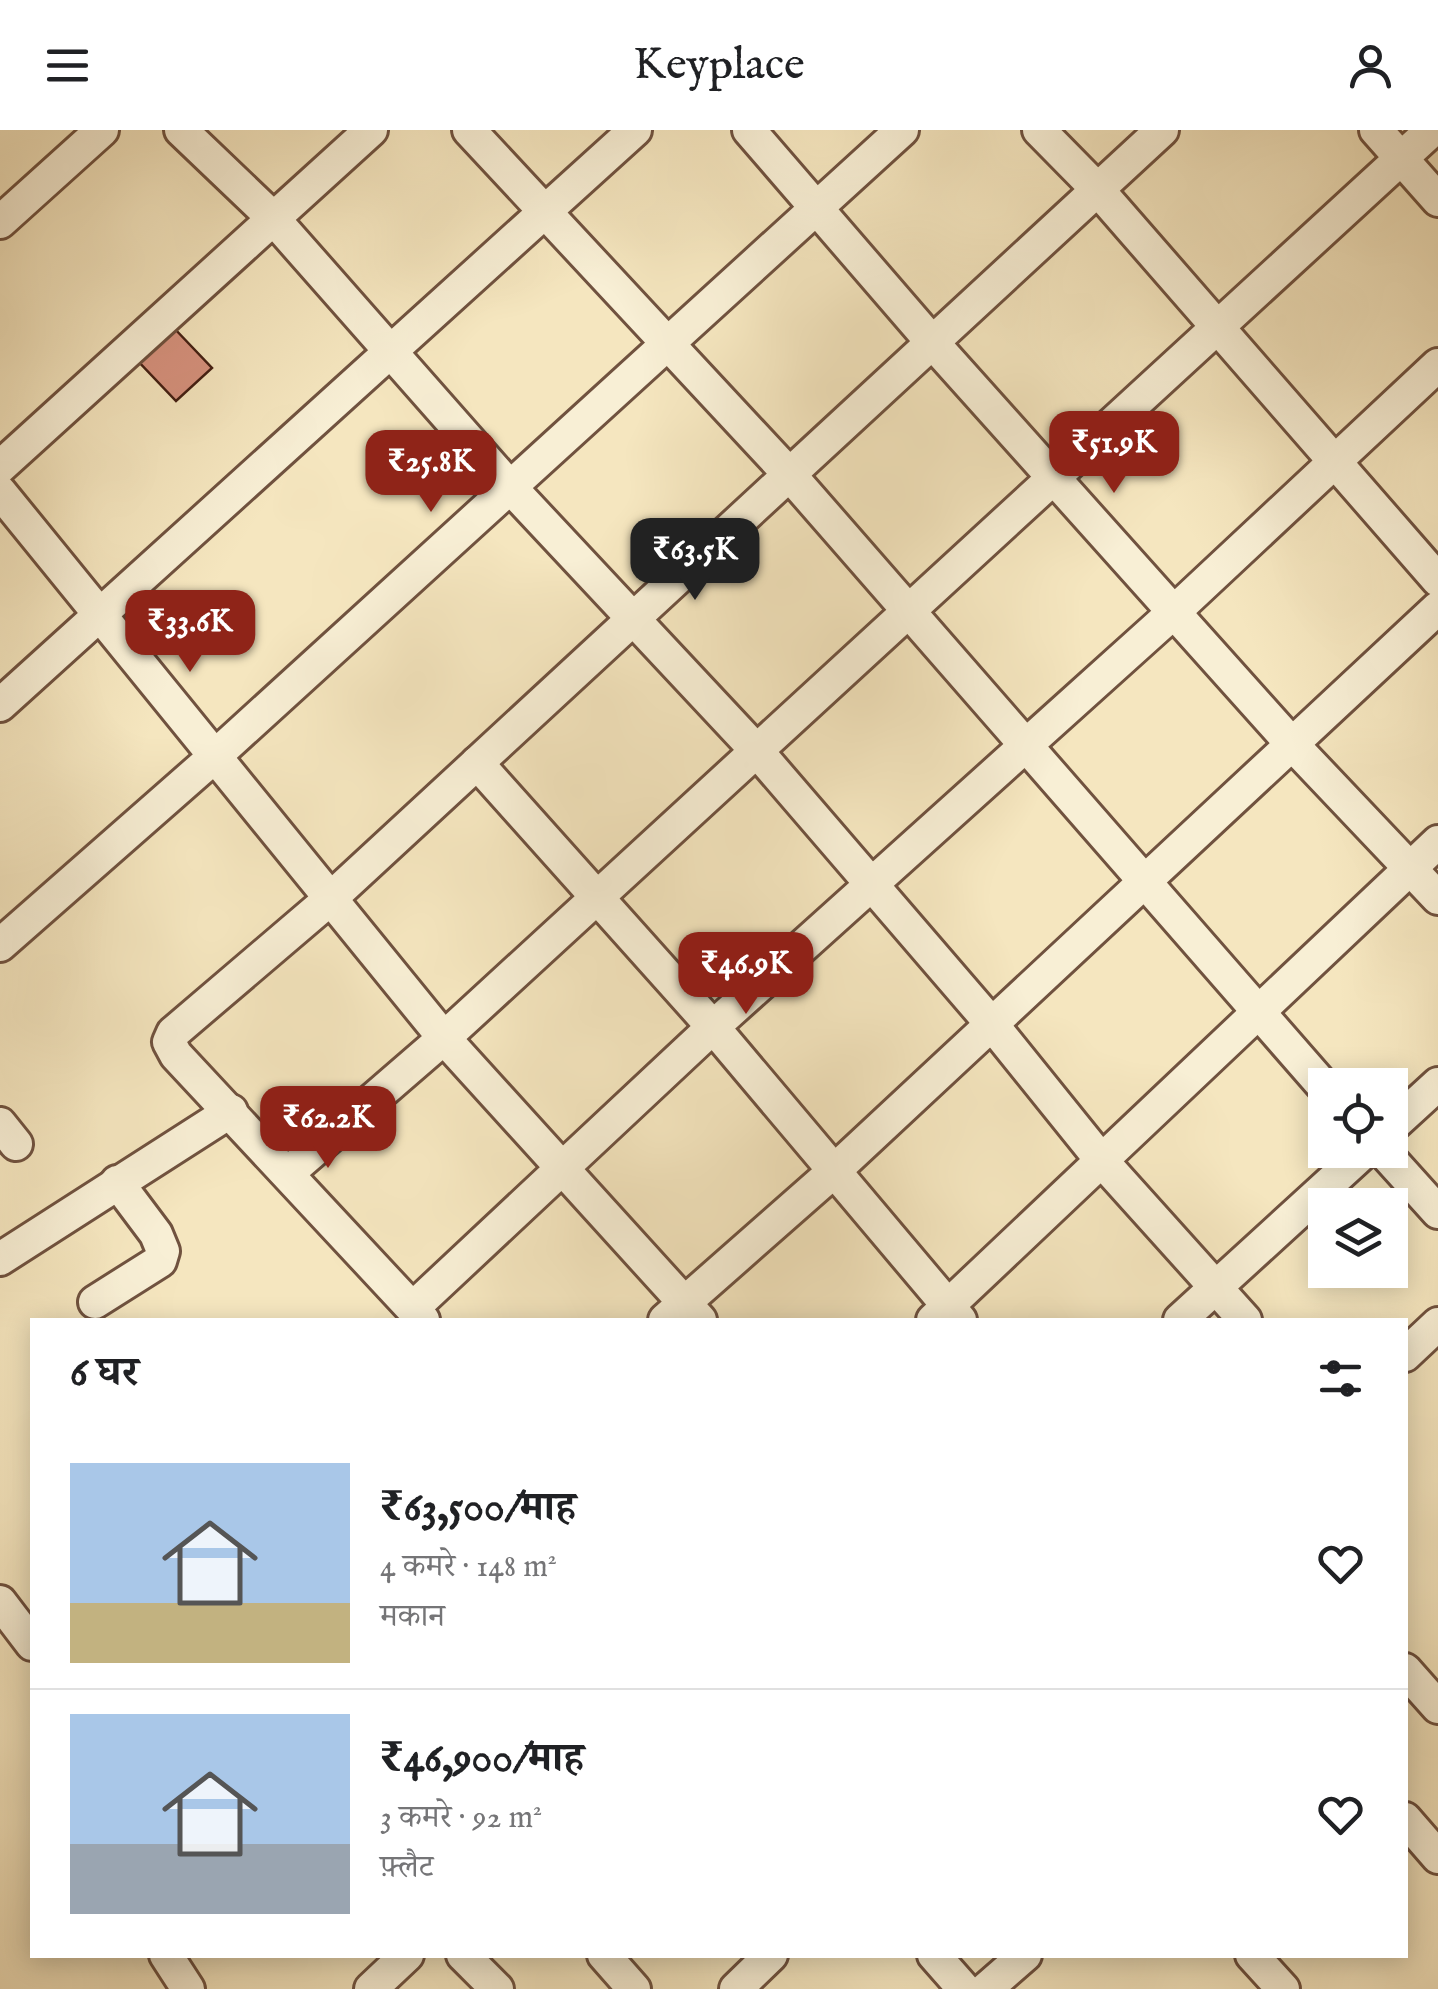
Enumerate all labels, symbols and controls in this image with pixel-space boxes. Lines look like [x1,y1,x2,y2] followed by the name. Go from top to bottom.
[633,37,805,94] text: Keyplace
[40,38,95,93] icon: menu
[1343,38,1398,93] icon: person
[1033,411,1195,496] pin: ₹51.9K
[1071,423,1157,464] text: ₹51.9K
[350,430,512,515] pin: ₹25.8K
[387,442,475,483] text: ₹25.8K
[614,518,776,603] pin: ₹63.5K
[652,530,738,571] text: ₹63.5K
[109,590,271,675] pin: ₹33.6K
[147,602,233,643] text: ₹33.6K
[665,932,827,1017] pin: ₹46.9K
[700,944,792,985] text: ₹46.9K
[1308,1068,1408,1288] map controls
[1308,1068,1408,1168] button: locate
[247,1086,409,1171] pin: ₹62.2K
[282,1098,374,1139] text: ₹62.2K
[1308,1188,1408,1288] button: layers
[70,1347,139,1400] text: 6 घर
[1313,1351,1368,1406] icon: filters
[380,1482,576,1535] text: ₹63,500/माह
[150,1503,270,1623] icon: home
[1313,1536,1368,1591] icon: heart
[380,1547,557,1588] text: 4 कमरे · 148 m²
[380,1597,445,1638] text: मकान
[380,1733,584,1786] text: ₹46,900/माह
[150,1754,270,1874] icon: home
[1313,1787,1368,1842] icon: heart
[380,1798,542,1839] text: 3 कमरे · 92 m²
[380,1848,433,1889] text: फ़्लैट

